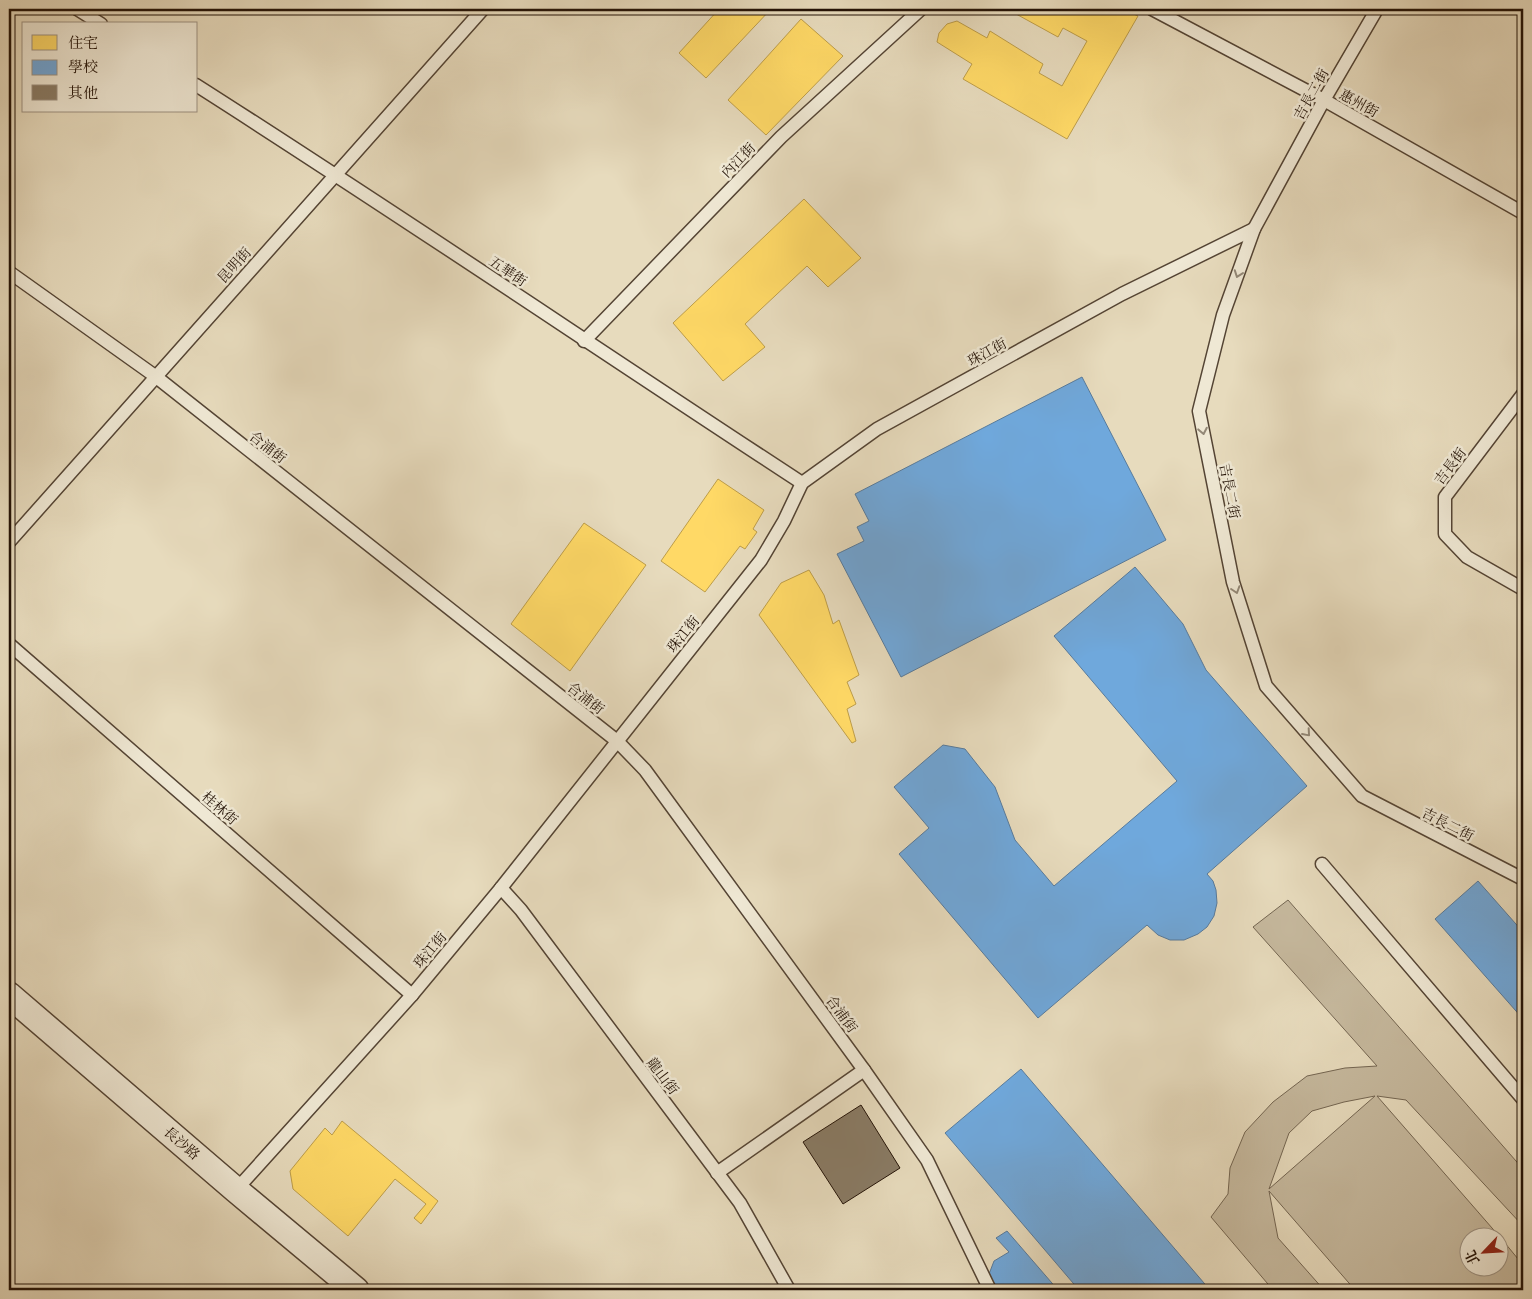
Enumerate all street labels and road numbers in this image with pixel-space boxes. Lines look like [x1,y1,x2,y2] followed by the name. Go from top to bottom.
[1290,66,1332,123] street label: 吉長二街
[1336,86,1381,121] street label: 惠州街
[718,139,759,181] street label: 內江街
[214,244,255,287] street label: 昆明街
[486,253,530,290] street label: 五華街
[965,335,1010,370] street label: 珠江街
[246,428,289,467] street label: 合浦街
[1431,444,1470,488] street label: 吉長街
[1216,462,1243,520] street label: 吉長二街
[664,613,703,656] street label: 珠江街
[564,679,607,718] street label: 合浦街
[198,788,241,829] street label: 桂林街
[1419,804,1477,845] street label: 吉長二街
[410,929,450,972] street label: 珠江街
[822,992,861,1036] street label: 合浦街
[643,1054,682,1098] street label: 龍山街
[160,1123,203,1164] street label: 長沙路

